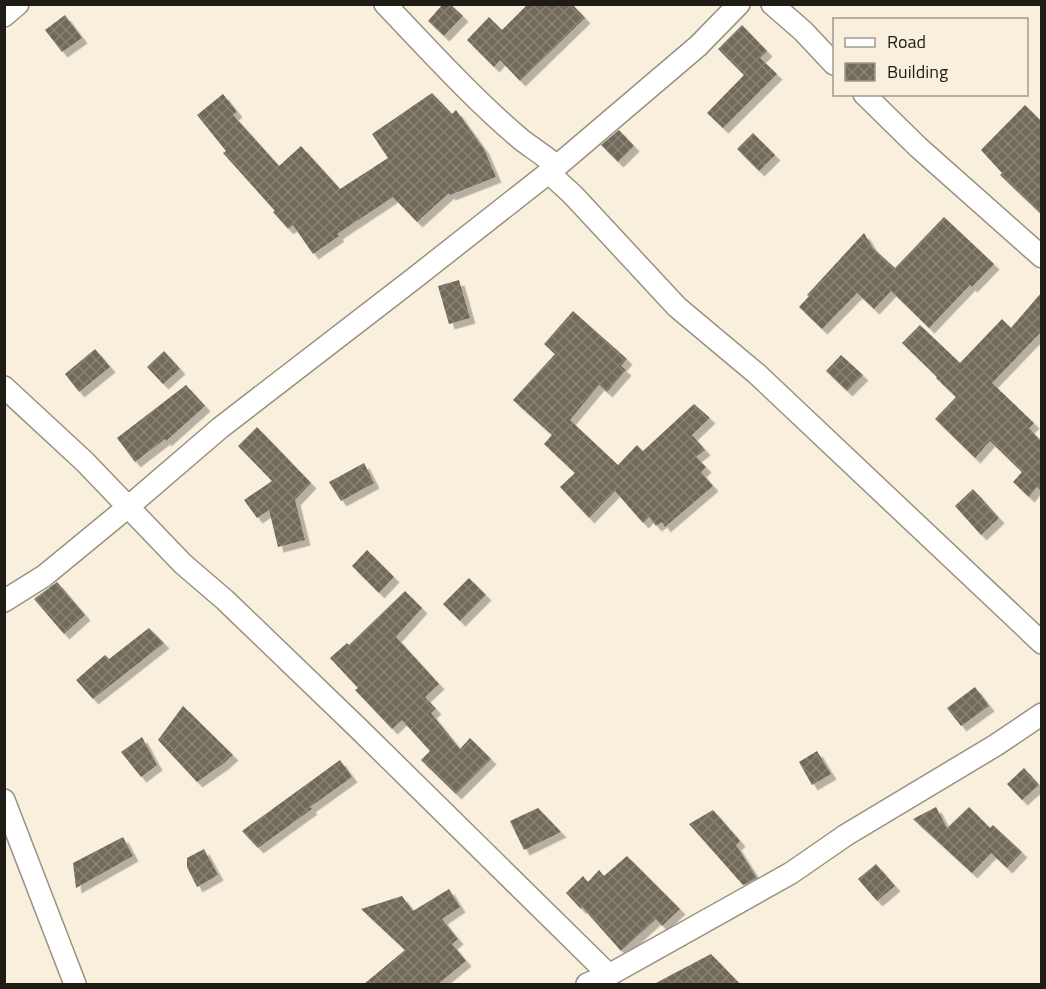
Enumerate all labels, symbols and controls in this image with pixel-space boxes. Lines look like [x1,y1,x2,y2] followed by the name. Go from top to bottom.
[833,18,1028,96] legend
[887,28,926,55] text: Road
[887,58,948,85] text: Building

